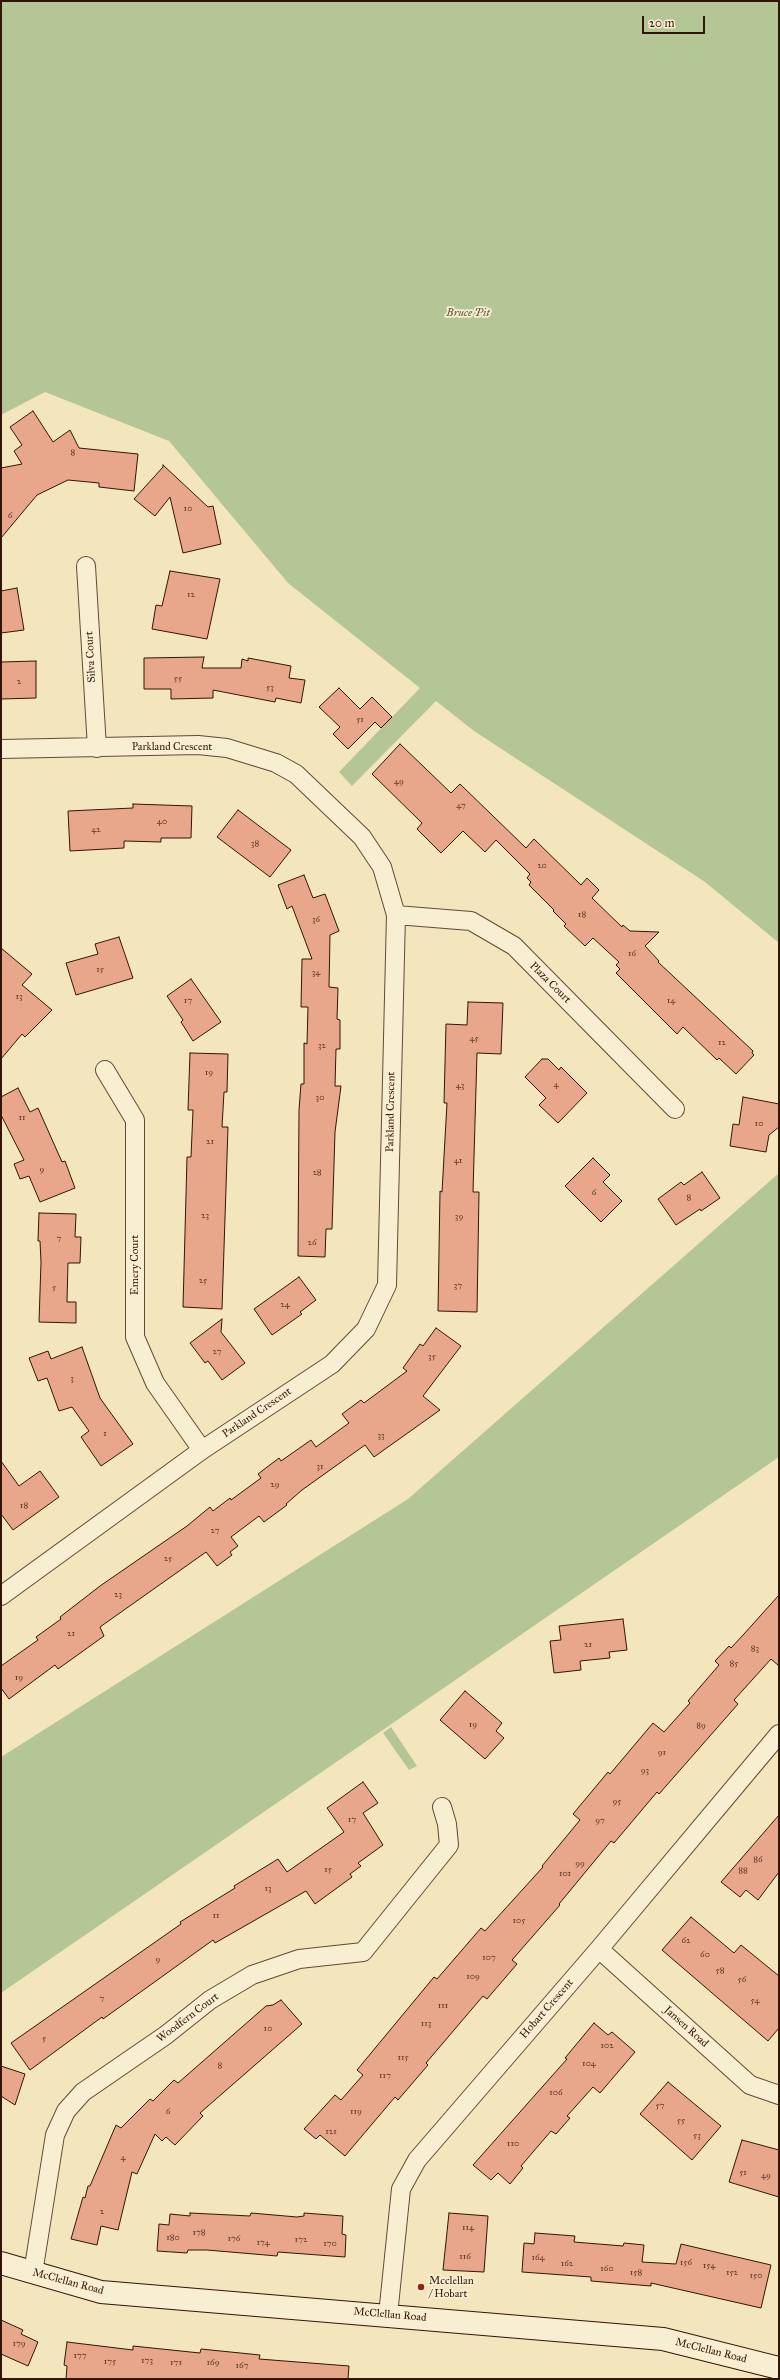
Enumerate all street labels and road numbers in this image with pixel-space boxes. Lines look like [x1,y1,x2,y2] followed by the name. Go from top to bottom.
[83,631,99,683] street label: Silva Court
[132,740,212,754] street label: Parkland Crescent
[527,960,573,1006] street label: Plaza Court
[384,1072,398,1152] street label: Parkland Crescent
[128,1235,142,1295] street label: Emery Court
[220,1385,294,1441] street label: Parkland Crescent
[518,1977,576,2041] street label: Hobart Crescent
[154,1990,222,2046] street label: Woodfern Court
[661,2004,711,2050] street label: Jansen Road
[31,2266,105,2298] street label: McClellan Road
[353,2305,427,2325] street label: McClellan Road
[674,2336,748,2366] street label: McClellan Road

